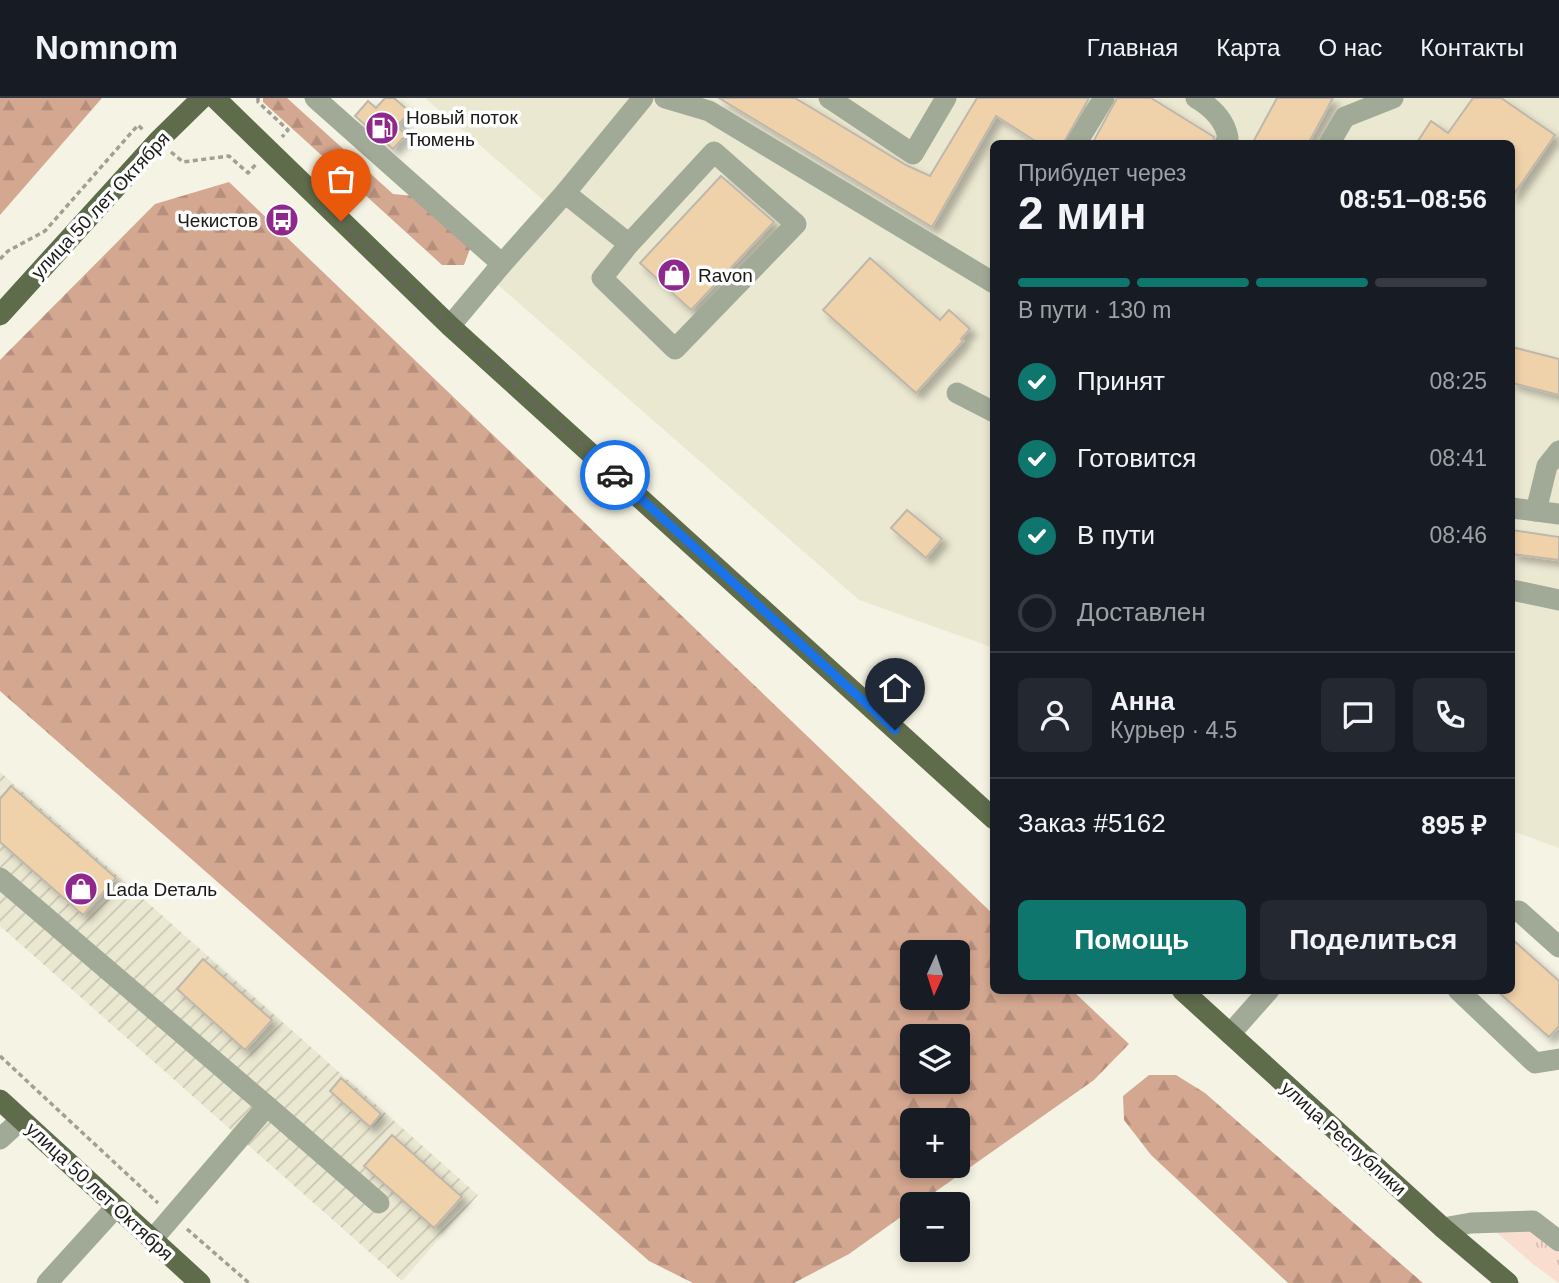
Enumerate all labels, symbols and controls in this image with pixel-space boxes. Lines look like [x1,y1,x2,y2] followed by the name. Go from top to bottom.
[35,29,178,66] text: Nomnom
[1087,34,1178,61] text: Главная
[1216,34,1280,61] text: Карта
[1318,34,1382,61] text: О нас
[1420,34,1524,61] text: Контакты
[406,107,518,150] place label: Новый поток Тюмень
[363,109,401,147] fuel station icon: Новый поток Тюмень
[27,128,174,283] street label: улица 50 лет Октября
[311,149,371,221] pin
[322,160,360,198] icon: bag
[1018,160,1186,186] text: Прибудет через
[1340,184,1487,214] text: 08:51–08:56
[1018,187,1146,239] text: 2 мин
[263,201,301,239] bus stop icon: Чекистов
[177,210,258,231] place label: Чекистов
[655,256,693,294] shop icon: Ravon
[698,265,753,286] place label: Ravon
[1018,297,1171,323] text: В пути · 130 m
[1018,363,1056,401] icon: check
[1077,366,1165,396] text: Принят
[1429,368,1487,394] text: 08:25
[580,440,650,510] courier
[1018,440,1056,478] icon: check
[1077,443,1196,473] text: Готовится
[1429,445,1487,471] text: 08:41
[596,456,634,494] icon: car
[1018,517,1056,555] icon: check
[1077,520,1155,550] text: В пути
[1429,522,1487,548] text: 08:46
[1077,597,1206,627] text: Доставлен
[865,658,925,730] pin
[876,669,914,707] icon: home
[1018,678,1092,752] button: person
[1321,678,1395,752] button: chat
[1413,678,1487,752] button: phone
[1110,686,1175,716] text: Анна
[1110,717,1237,743] text: Курьер · 4.5
[1018,808,1166,838] text: Заказ #5162
[1421,810,1487,840] text: 895 ₽
[62,870,100,908] shop icon: Lada Dеталь
[106,879,217,900] place label: Lada Dеталь
[1018,900,1246,980] button: Помощь
[1260,900,1487,980] button: Поделиться
[900,940,970,1010] north arrow
[900,940,970,1262] map controls
[900,1024,970,1094] button: layers
[1277,1077,1410,1200] street label: улица Республики
[900,1108,970,1178] button: +
[22,1118,177,1265] street label: улица 50 лет Октября
[900,1192,970,1262] button: −

